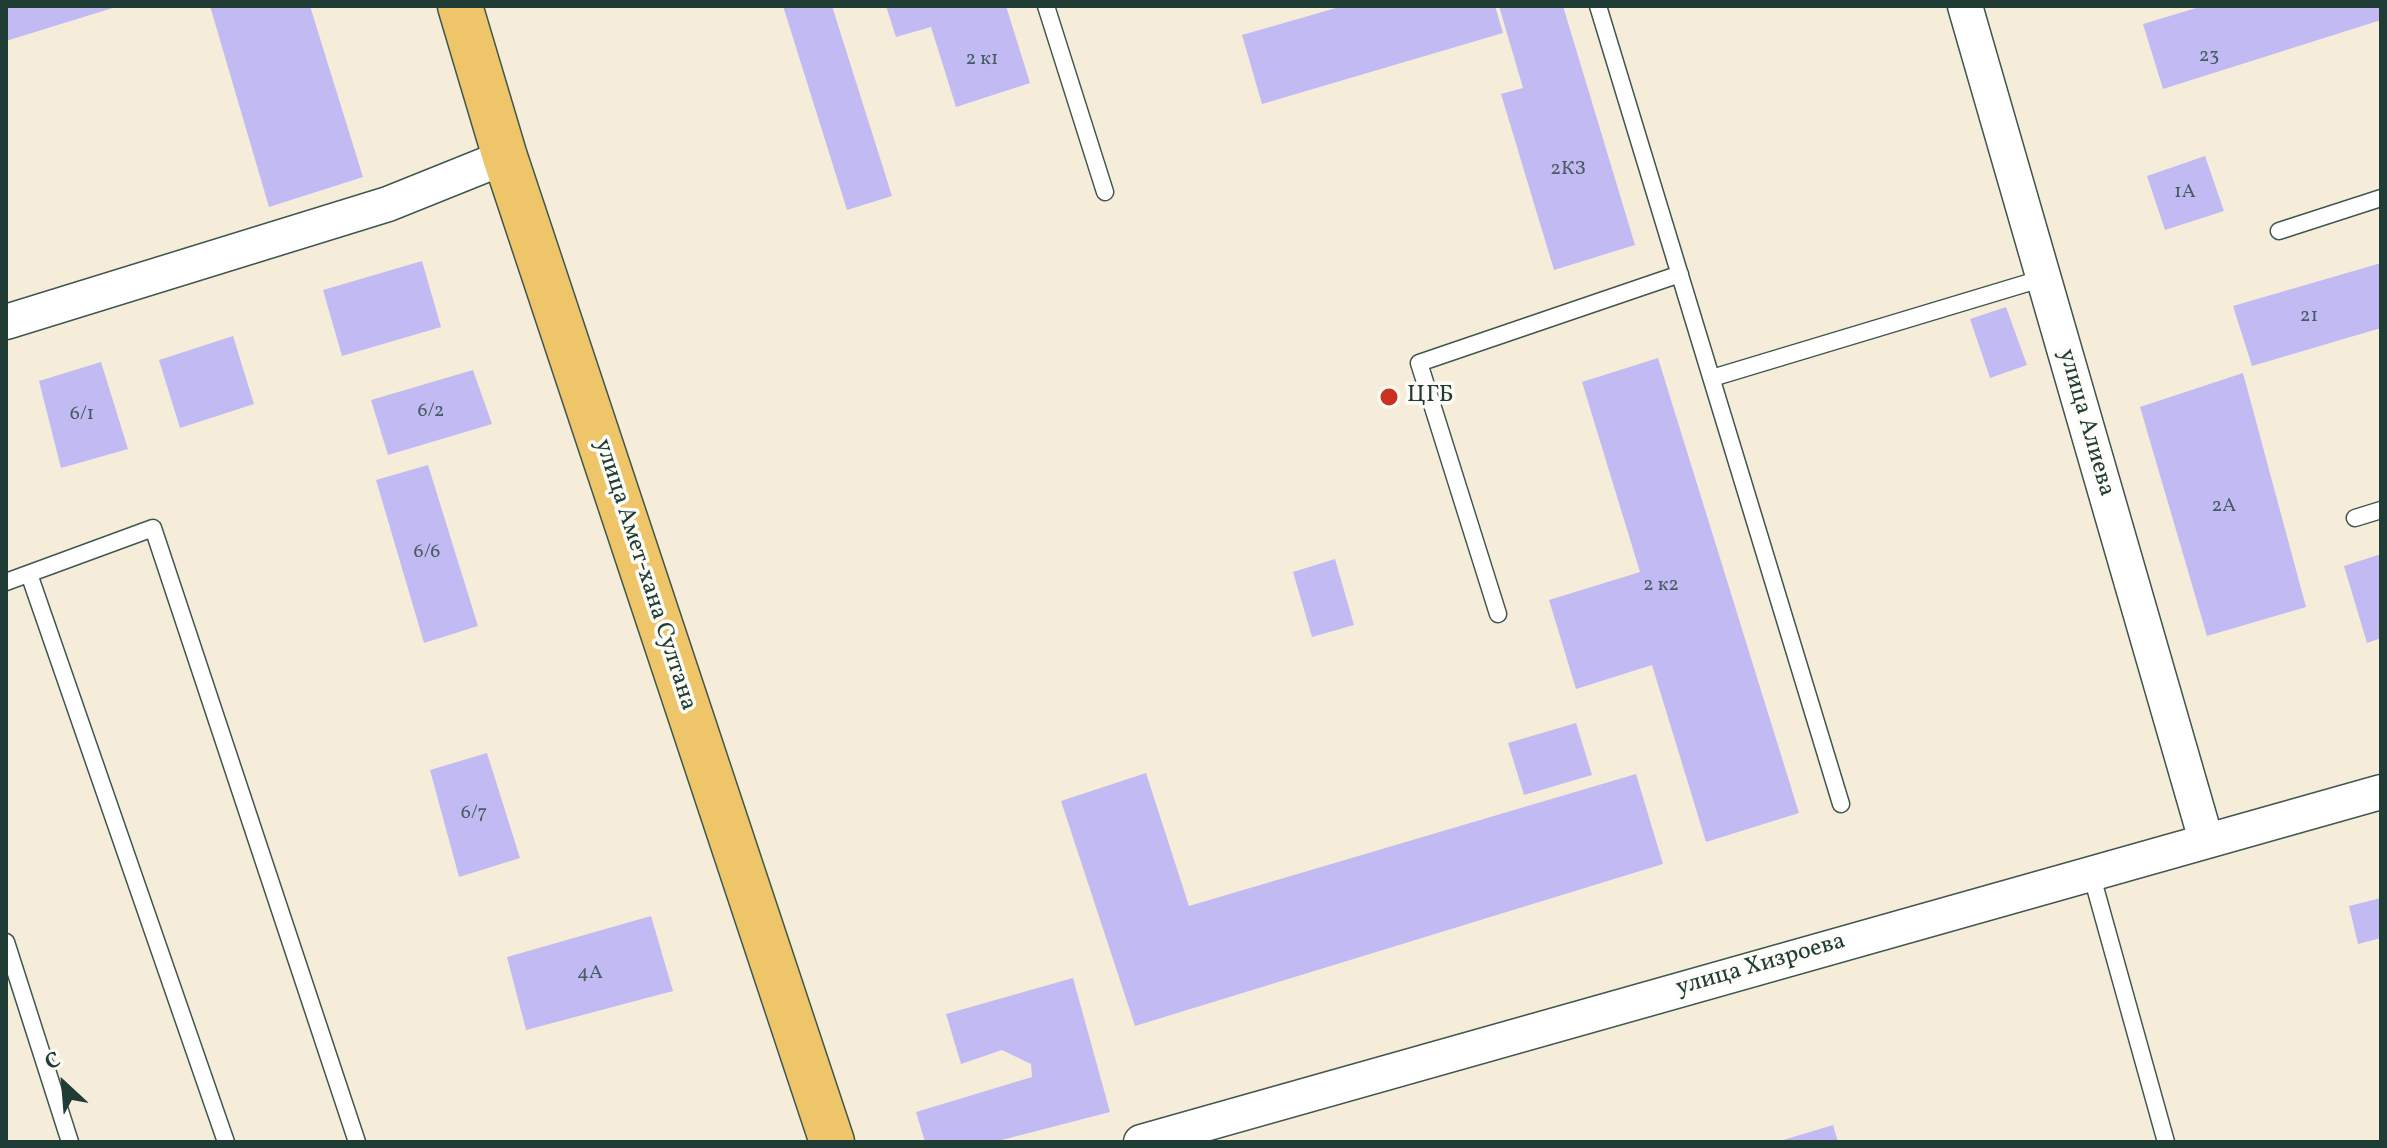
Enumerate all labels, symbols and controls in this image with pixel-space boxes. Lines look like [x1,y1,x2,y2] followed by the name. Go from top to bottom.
[2199,45,2219,69] house number: 23
[965,48,999,72] house number: 2 к1
[1550,158,1586,182] house number: 2КЗ
[2174,181,2196,205] house number: 1А
[2300,305,2318,329] house number: 21
[2050,346,2120,500] street label: улица Алиева
[1407,383,1454,411] place label: ЦГБ
[1378,386,1400,408] marker: ЦГБ
[417,400,445,424] house number: 6/2
[70,403,94,427] house number: 6/1
[586,436,702,714] street label: улица Амет-хана Султана
[2212,495,2236,519] house number: 2А
[414,541,440,565] house number: 6/6
[1643,574,1679,598] house number: 2 к2
[461,802,487,826] house number: 6/7
[1673,928,1849,1004] street label: улица Хизроева
[577,962,603,986] house number: 4А
[24,1044,104,1124] north arrow
[40,1045,66,1079] text: С

